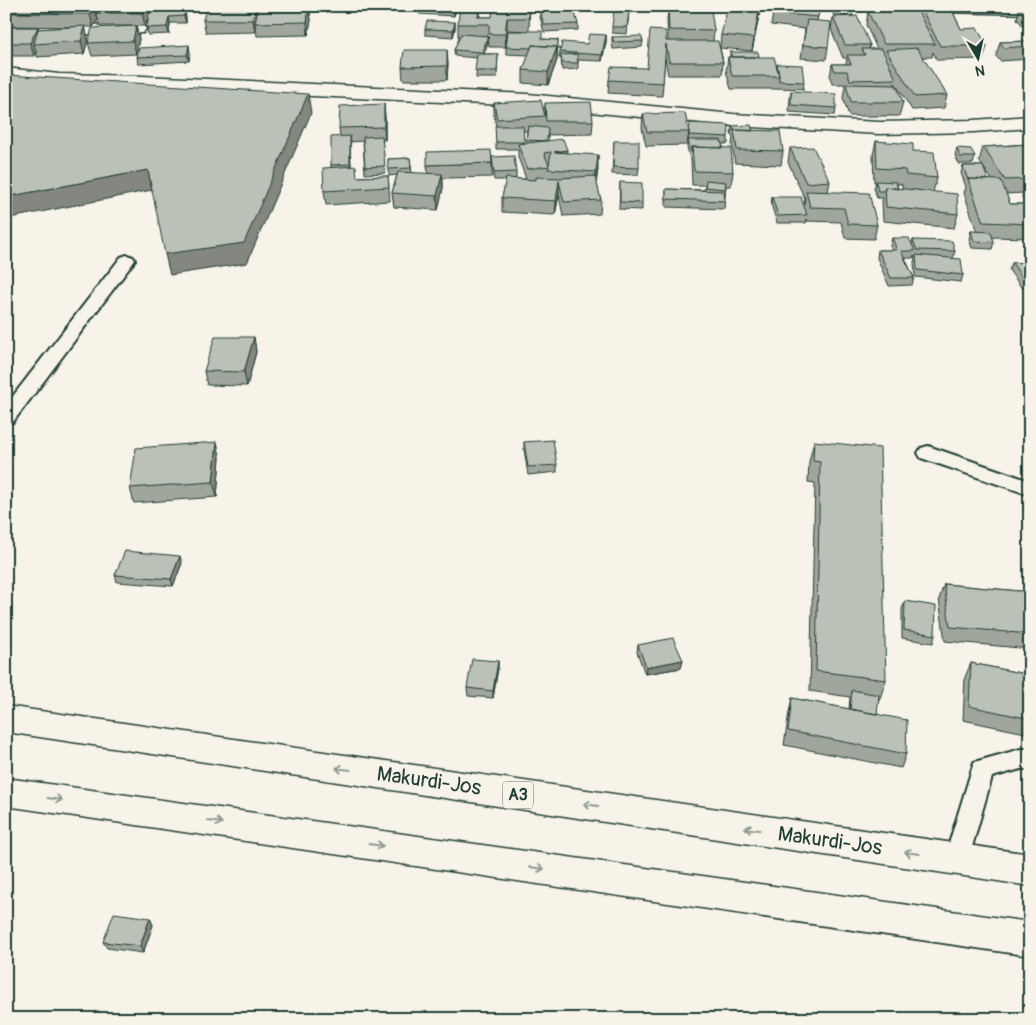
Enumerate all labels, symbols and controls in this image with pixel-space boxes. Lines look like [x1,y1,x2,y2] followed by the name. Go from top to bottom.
[954,32,1004,82] north arrow
[974,61,986,79] text: N
[375,760,483,802] street label: Makurdi-Jos
[336,763,352,773] one-way arrow
[503,782,533,808] road number: A3
[46,794,62,804] one-way arrow
[583,800,599,810] one-way arrow
[207,817,223,827] one-way arrow
[776,820,884,862] street label: Makurdi-Jos
[744,824,760,834] one-way arrow
[368,840,384,850] one-way arrow
[905,848,921,858] one-way arrow
[529,864,545,874] one-way arrow

